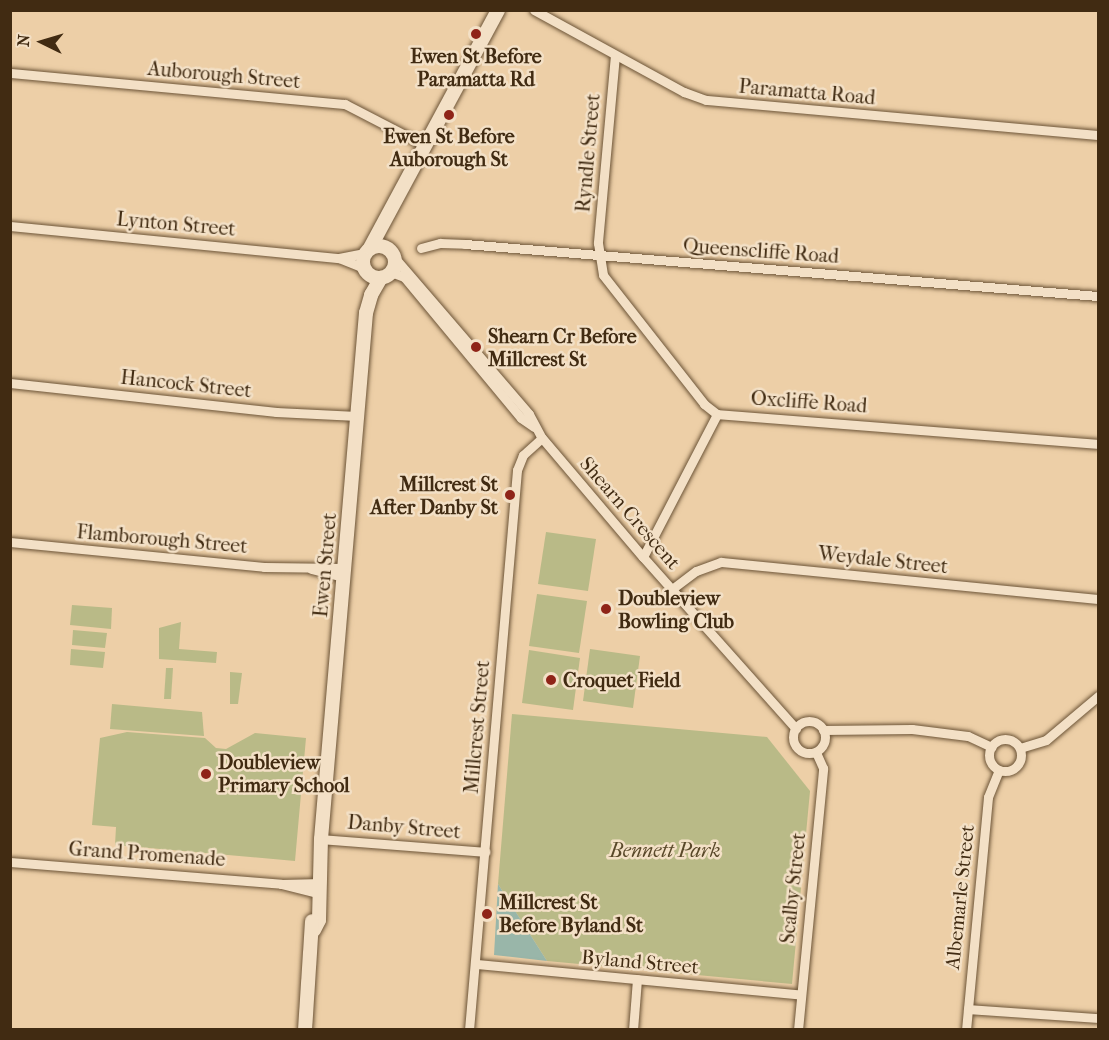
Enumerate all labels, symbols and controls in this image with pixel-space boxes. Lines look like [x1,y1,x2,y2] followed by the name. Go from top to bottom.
[12,12,72,72] north arrow
[469,27,483,41] marker: Ewen St Before Paramatta Rd
[14,34,34,47] text: N
[410,44,542,91] place label: Ewen St Before Paramatta Rd
[147,56,301,94] street label: Auborough Street
[738,74,876,110] street label: Paramatta Road
[571,93,605,213] street label: Ryndle Street
[442,108,456,122] marker: Ewen St Before Auborough St
[383,124,515,171] place label: Ewen St Before Auborough St
[115,207,237,241] street label: Lynton Street
[682,234,840,268] street label: Queenscliffe Road
[488,324,637,371] place label: Shearn Cr Before Millcrest St
[469,340,483,354] marker: Shearn Cr Before Millcrest St
[119,365,253,403] street label: Hancock Street
[750,386,868,418] street label: Oxcliffe Road
[575,452,685,574] street label: Shearn Crescent
[370,472,498,519] place label: Millcrest St After Danby St
[503,488,517,502] marker: Millcrest St After Danby St
[308,512,342,618] street label: Ewen Street
[76,520,248,558] street label: Flamborough Street
[817,541,949,579] street label: Weydale Street
[618,586,734,633] place label: Doubleview Bowling Club
[599,602,613,616] marker: Doubleview Bowling Club
[459,659,495,795] street label: Millcrest Street
[563,668,680,692] place label: Croquet Field
[544,673,558,687] marker: Croquet Field
[218,750,350,797] place label: Doubleview Primary School
[199,767,213,781] marker: Doubleview Primary School
[346,810,462,844] street label: Danby Street
[940,823,980,971] street label: Albemarle Street
[775,831,811,945] street label: Scalby Street
[68,837,226,871] street label: Grand Promenade
[610,838,720,862] park label: Bennett Park
[499,891,643,938] place label: Millcrest St Before Byland St
[480,907,494,921] marker: Millcrest St Before Byland St
[580,945,700,979] street label: Byland Street

